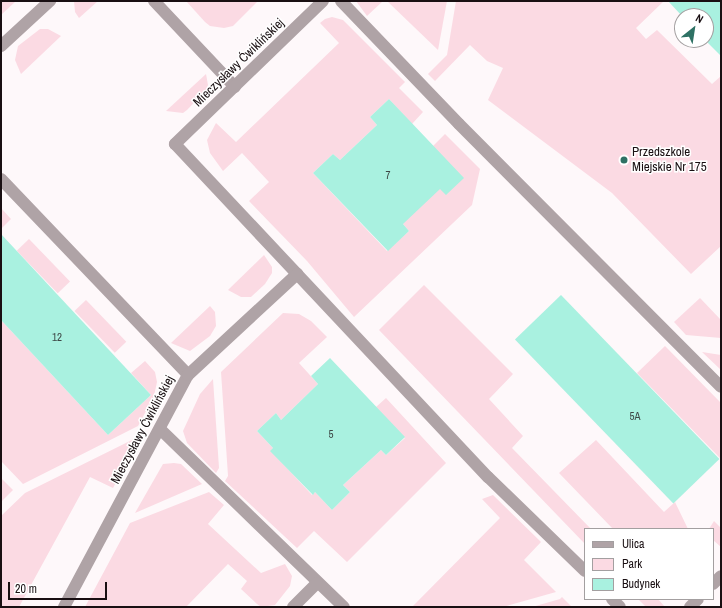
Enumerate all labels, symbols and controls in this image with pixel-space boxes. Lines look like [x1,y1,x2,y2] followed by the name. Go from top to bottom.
[674,8,714,48] north arrow
[693,11,706,26] text: N
[190,16,288,110] street label: Mieczysławy Ćwiklińskiej
[632,145,707,176] place label: Przedszkole Miejskie Nr 175
[619,155,629,165] marker: Przedszkole Miejskie Nr 175
[385,168,391,182] house number: 7
[52,330,62,344] house number: 12
[108,373,178,487] street label: Mieczysławy Ćwiklińskiej
[629,409,641,423] house number: 5A
[328,427,334,441] house number: 5
[584,528,714,600] legend
[622,536,644,552] text: Ulica
[622,556,642,572] text: Park
[10,574,109,600] scale bar
[622,576,660,592] text: Budynek
[15,581,37,597] text: 20 m

